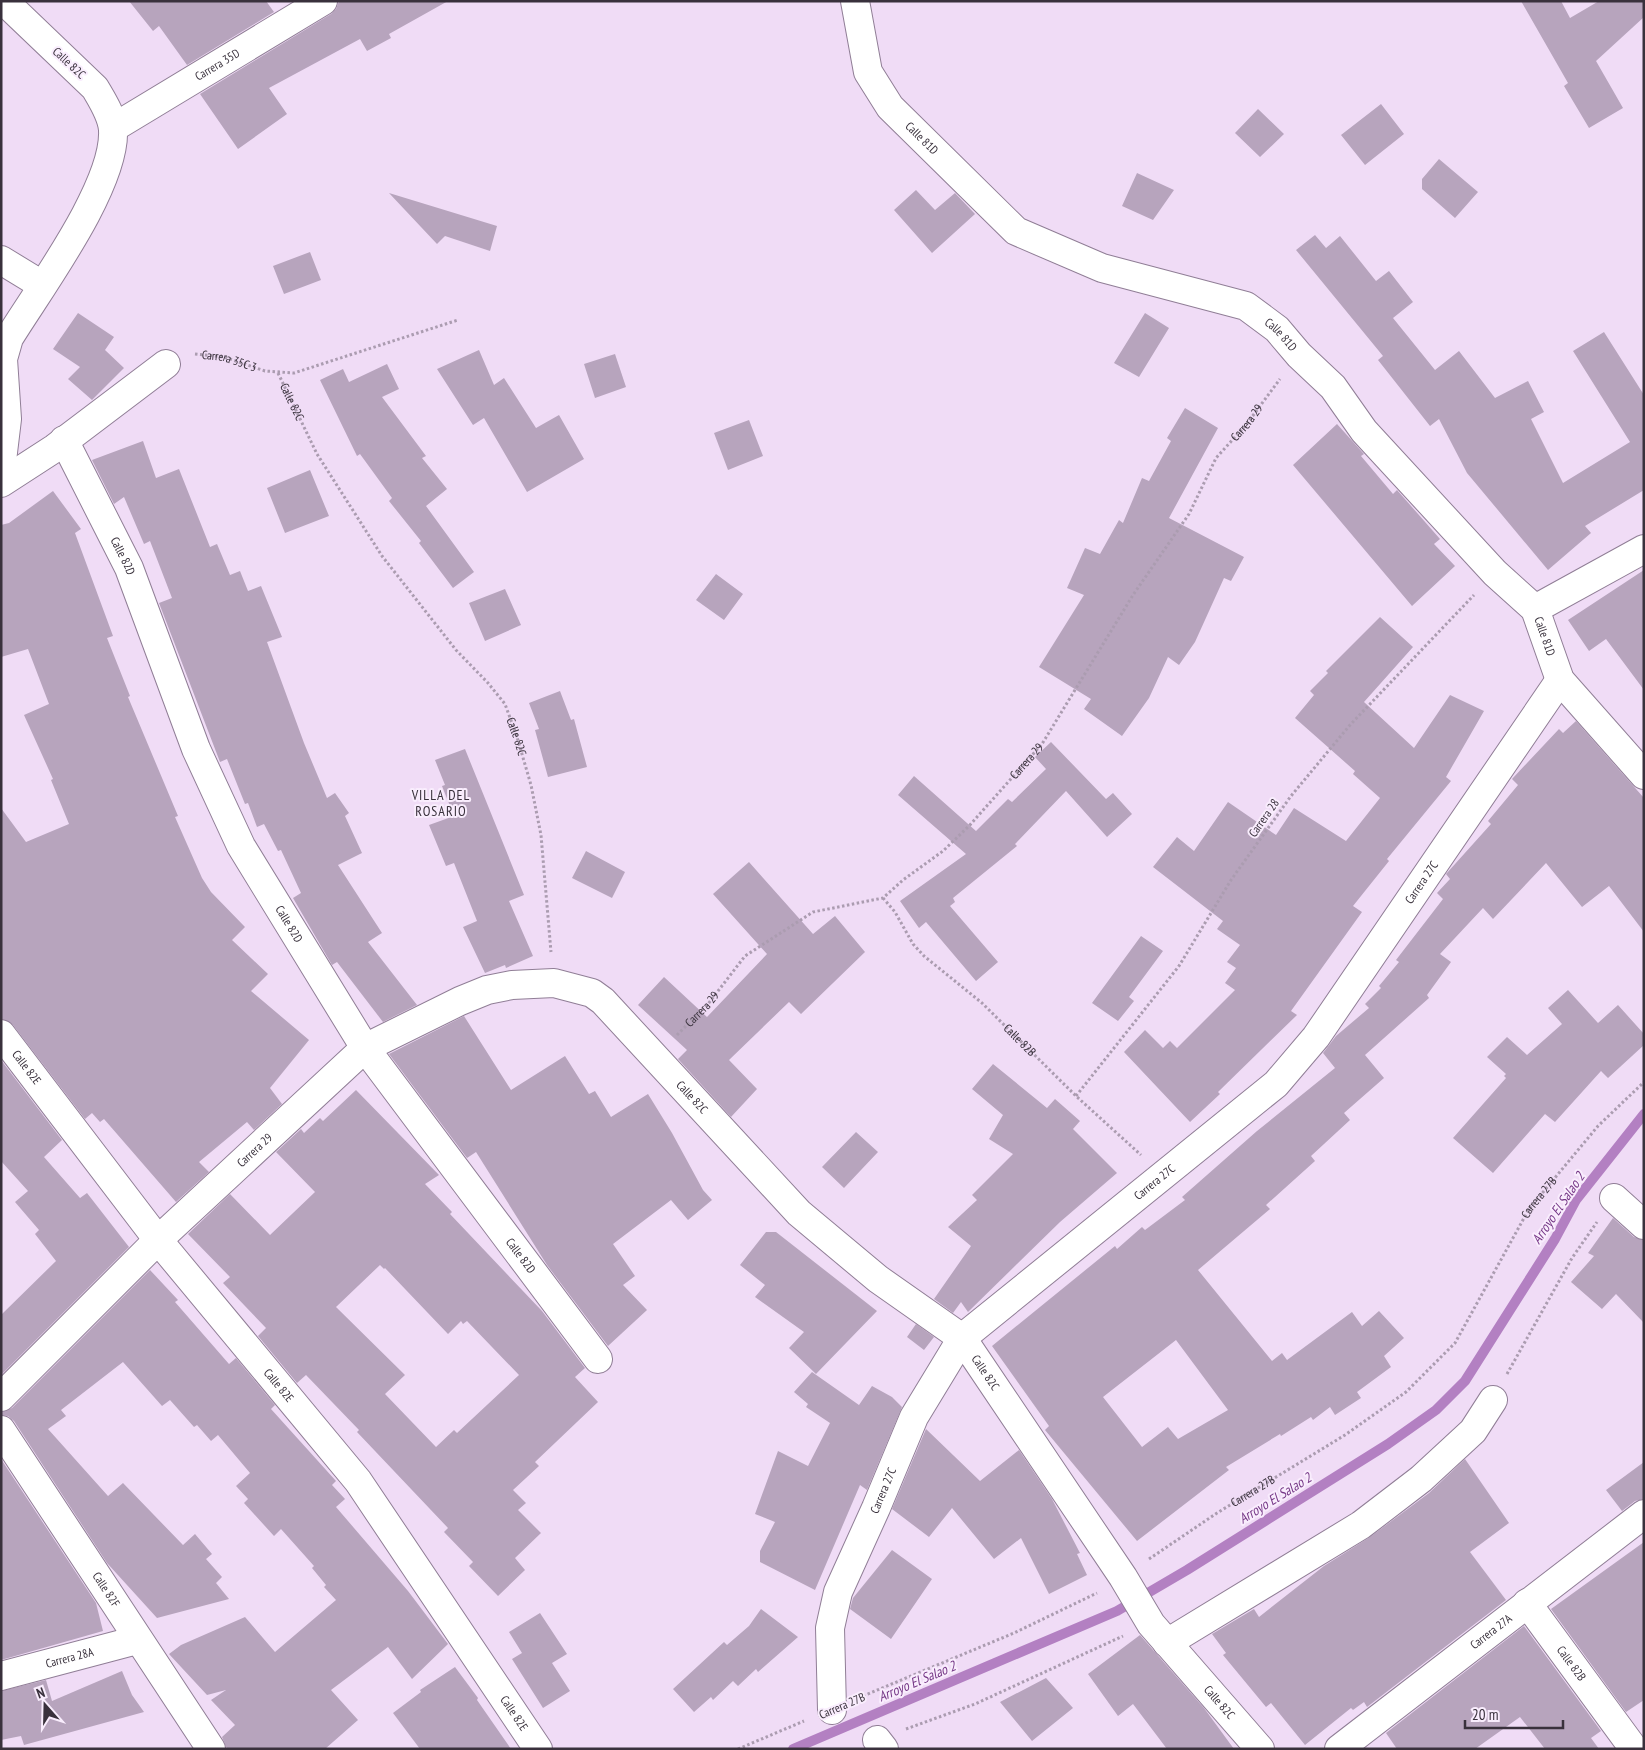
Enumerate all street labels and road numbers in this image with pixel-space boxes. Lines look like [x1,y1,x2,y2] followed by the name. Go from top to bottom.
[50,44,89,82] street label: Calle 82C
[192,45,242,84] street label: Carrera 35D
[902,118,942,157] street label: Calle 81D
[1262,314,1300,354] street label: Calle 81D
[201,347,259,375] street label: Carrera 35C 3
[277,381,308,423] street label: Calle 82C
[1227,401,1266,444] street label: Carrera 29
[107,534,139,577] street label: Calle 82D
[1531,615,1559,658] street label: Calle 81D
[503,715,530,758] street label: Calle 82C
[1006,740,1046,782] street label: Carrera 29
[1245,796,1282,840] street label: Carrera 28
[1401,857,1441,906] street label: Carrera 27C
[272,903,306,945] street label: Calle 82D
[682,988,722,1030] street label: Carrera 29
[1001,1021,1040,1059] street label: Calle 82B
[9,1047,45,1087] street label: Calle 82E
[673,1077,712,1117] street label: Calle 82C
[233,1130,275,1170] street label: Carrera 29
[1131,1160,1178,1203] street label: Carrera 27C
[1517,1173,1560,1221] street label: Carrera 27B
[503,1235,539,1276] street label: Calle 82D
[968,1352,1003,1393] street label: Calle 82C
[261,1365,297,1405] street label: Calle 82E
[866,1465,899,1516] street label: Carrera 27C
[1228,1471,1278,1510] street label: Carrera 27B
[89,1569,123,1610] street label: Calle 82F
[1467,1610,1515,1652] street label: Carrera 27A
[1554,1643,1590,1684] street label: Calle 82B
[44,1644,95,1671] street label: Carrera 28A
[1201,1682,1239,1722] street label: Calle 82C
[816,1689,867,1722] street label: Carrera 27B
[497,1693,532,1733] street label: Calle 82E

